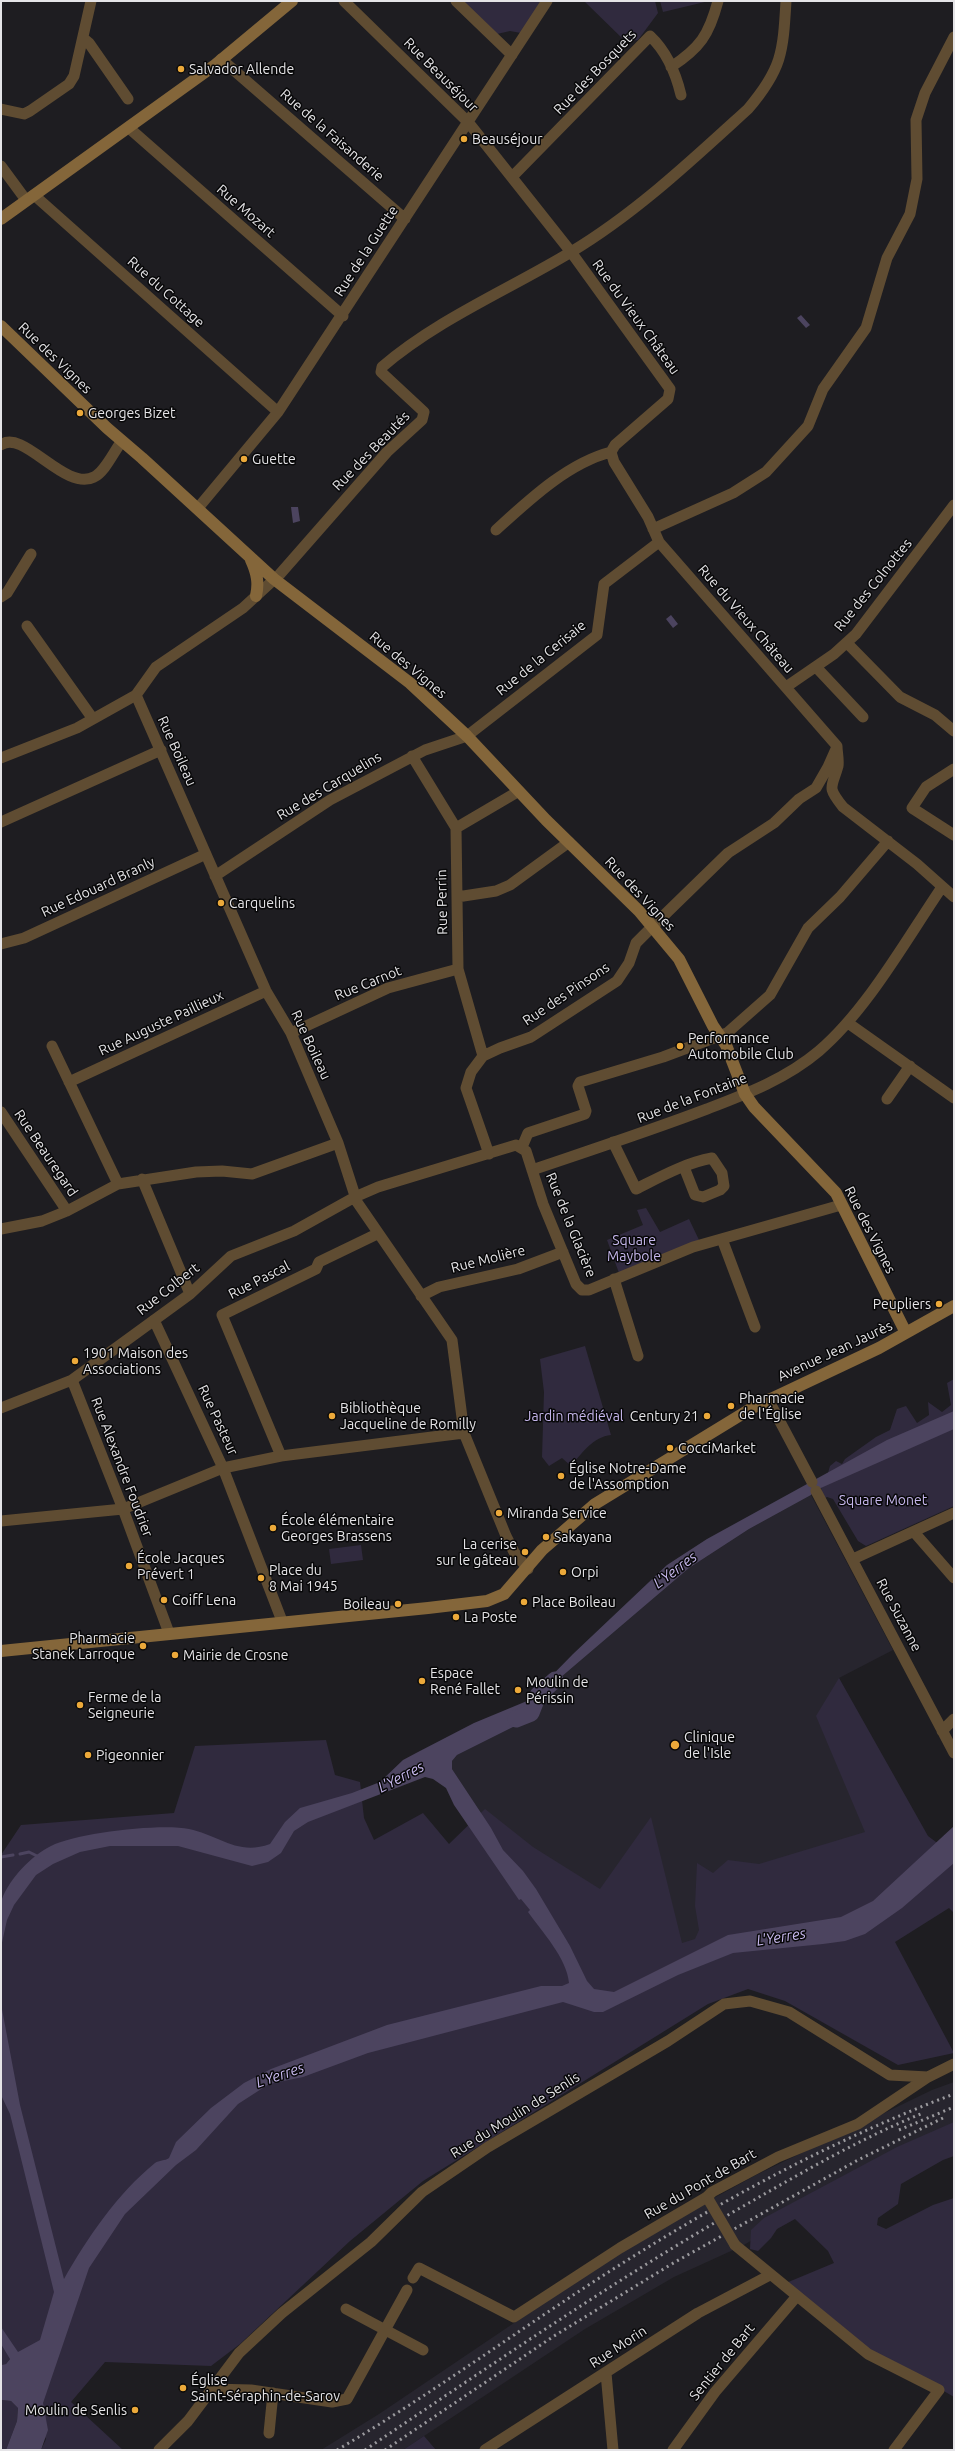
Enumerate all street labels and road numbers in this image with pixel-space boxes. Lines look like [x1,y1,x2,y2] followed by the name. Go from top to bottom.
[550,26,640,118] street label: Rue des Bosquets
[400,34,482,116] street label: Rue Beauséjour
[277,85,387,185] street label: Rue de la Faisanderie
[213,181,279,241] street label: Rue Mozart
[330,203,402,299] street label: Rue de la Guette
[124,253,208,331] street label: Rue du Cottage
[589,256,683,378] street label: Rue du Vieux Château
[15,319,95,397] street label: Rue des Vignes
[329,408,413,494] street label: Rue des Beautés
[831,535,915,635] street label: Rue des Colnottes
[694,561,798,677] street label: Rue du Vieux Château
[493,617,589,699] street label: Rue de la Cerisaie
[366,628,450,702] street label: Rue des Vignes
[154,713,200,789] street label: Rue Boileau
[274,748,384,824] street label: Rue des Carquelins
[39,853,157,921] street label: Rue Edouard Branly
[601,853,679,935] street label: Rue des Vignes
[433,869,451,935] street label: Rue Perrin
[519,959,613,1029] street label: Rue des Pinsons
[332,962,404,1004] street label: Rue Carnot
[96,987,226,1059] street label: Rue Auguste Paillieux
[288,1008,334,1082] street label: Rue Boileau
[635,1069,749,1127] street label: Rue de la Fontaine
[11,1106,81,1200] street label: Rue Beauregard
[542,1170,600,1280] street label: Rue de la Glacière
[841,1184,899,1276] street label: Rue des Vignes
[449,1242,527,1276] street label: Rue Molière
[226,1257,292,1303] street label: Rue Pascal
[133,1259,203,1319] street label: Rue Colbert
[775,1317,895,1385] street label: Avenue Jean Jaurès
[194,1382,242,1458] street label: Rue Pasteur
[88,1395,156,1539] street label: Rue Alexandre Foudrier
[873,1576,925,1654] street label: Rue Suzanne
[447,2068,583,2162] street label: Rue du Moulin de Senlis
[641,2145,759,2223] street label: Rue du Pont de Bart
[686,2320,758,2404] street label: Sentier de Bart
[586,2322,650,2372] street label: Rue Morin

